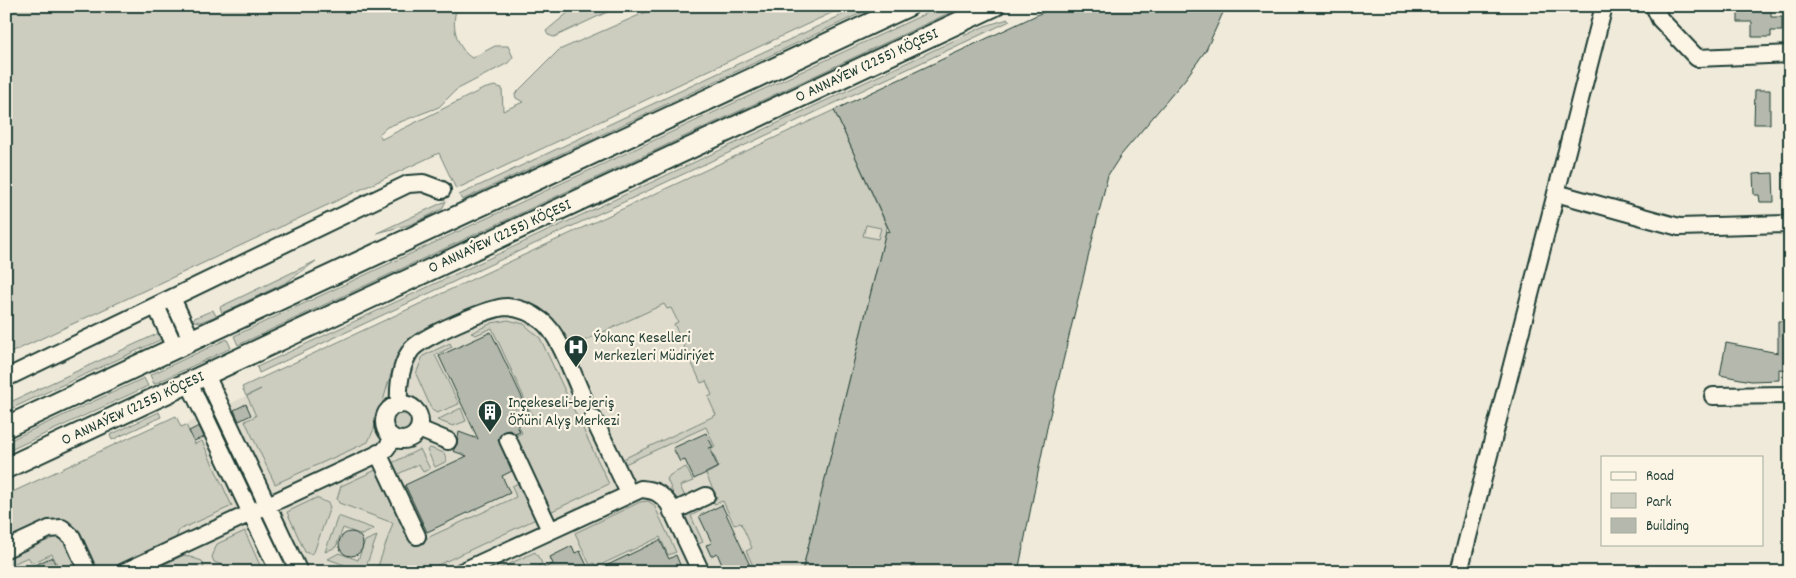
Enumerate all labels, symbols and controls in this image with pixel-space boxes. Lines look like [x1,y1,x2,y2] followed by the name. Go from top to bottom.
[792,23,942,109] street label: O ANNAÝEW (2255) KÖÇESI
[425,194,575,280] street label: O ANNAÝEW (2255) KÖÇESI
[594,327,714,368] place label: Ýokanç Keselleri Merkezleri Müdiriýet
[563,334,589,368] hospital icon: Ýokanç Keselleri Merkezleri Müdiriýet
[58,366,208,452] street label: O ANNAÝEW (2255) KÖÇESI
[508,392,620,433] place label: Inçekeseli-bejeriş Öňüni Alyş Merkezi
[477,399,503,433] building icon: Inçekeseli-bejeriş Öňüni Alyş Merkezi
[1601,456,1764,546] legend
[1646,466,1674,488] text: Road
[1646,492,1672,514] text: Park
[1646,516,1689,538] text: Building

